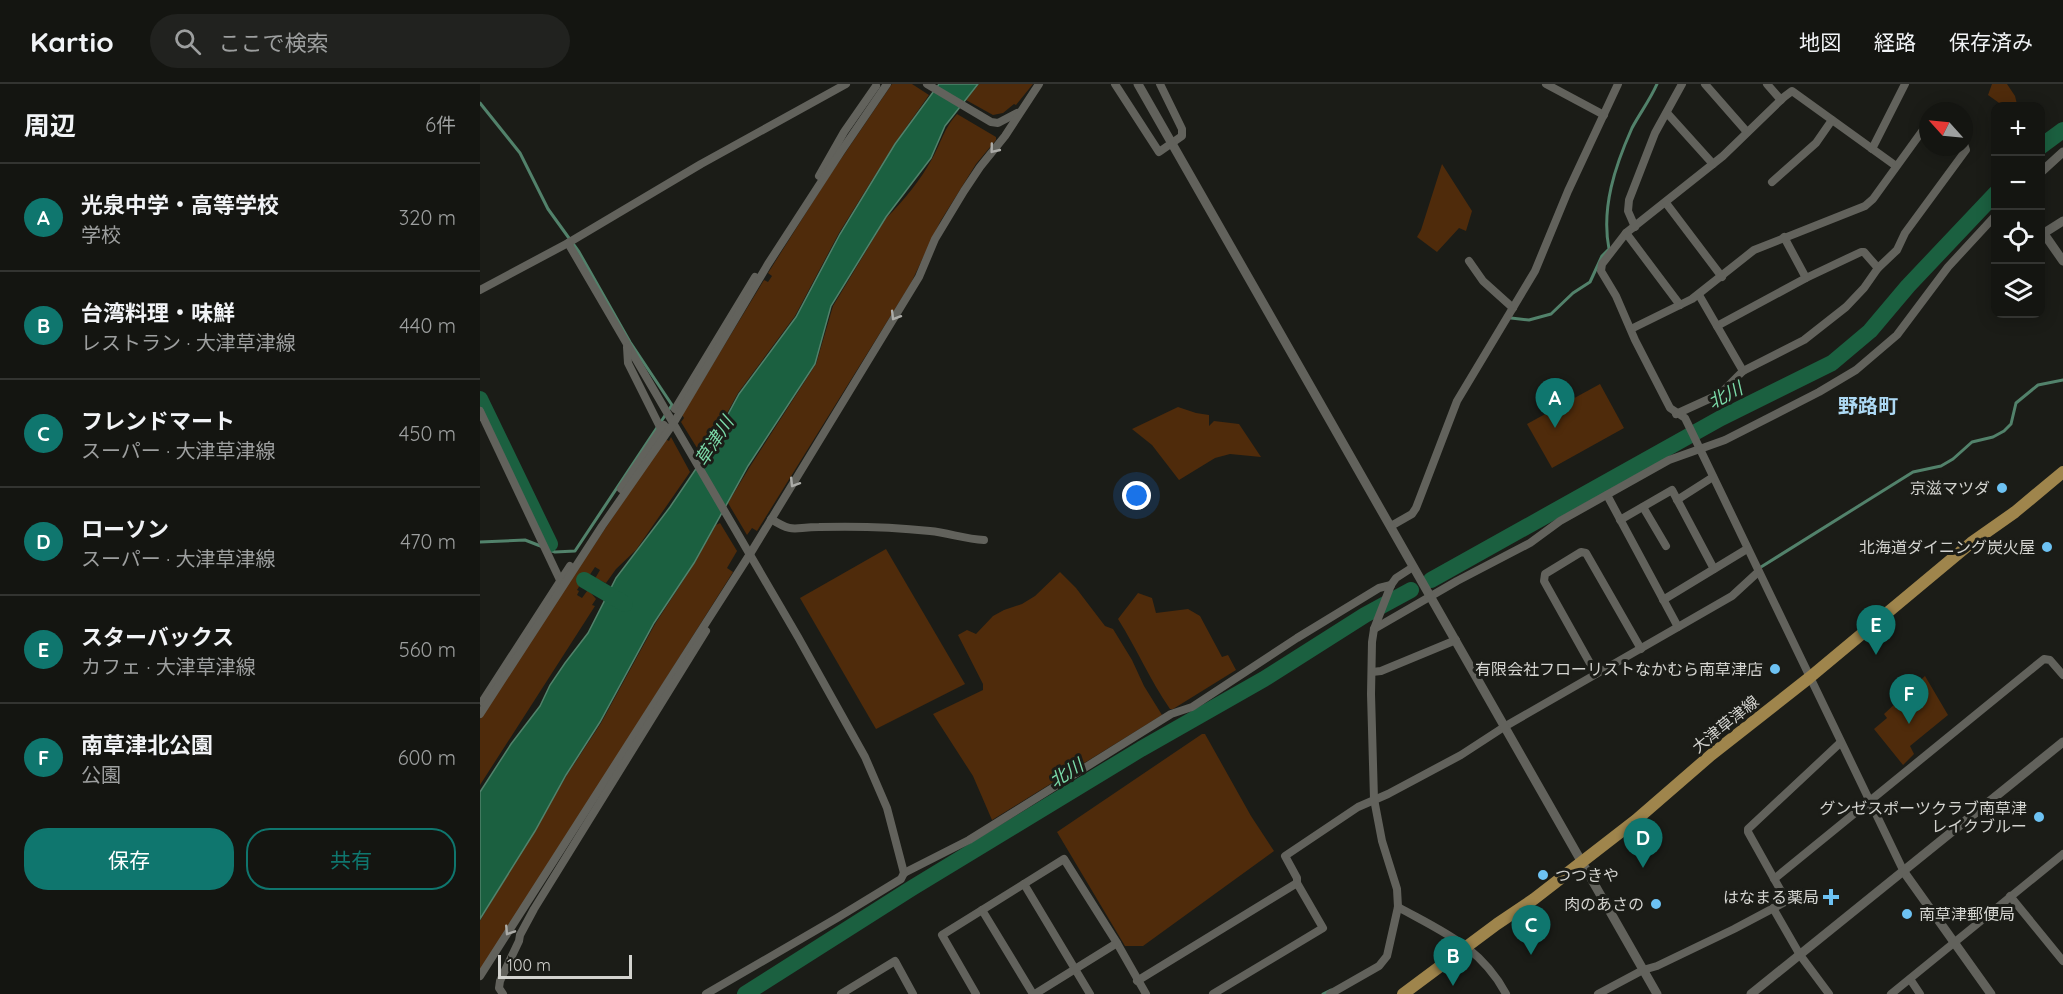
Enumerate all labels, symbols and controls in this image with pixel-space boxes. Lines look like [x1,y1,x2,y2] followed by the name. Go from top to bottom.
[150,14,570,68] search box
[30,24,114,59] text: Kartio
[171,25,204,58] icon: search
[219,29,329,57] text: ここで検索
[1799,29,1841,55] text: 地図
[1874,29,1916,55] text: 経路
[1949,29,2033,55] text: 保存済み
[1919,102,1973,156] north arrow
[1991,102,2045,318] map controls
[1991,102,2045,156] button: +
[24,109,76,142] text: 周辺
[425,112,456,137] text: 6件
[990,142,1001,153] one-way arrow
[1991,156,2045,210] button: −
[81,191,279,219] text: 光泉中学・高等学校
[37,205,50,230] text: A
[399,205,456,230] text: 320 m
[1991,210,2045,264] button: locate
[81,222,121,247] text: 学校
[1991,264,2045,318] button: layers
[81,299,235,327] text: 台湾料理・味鮮
[890,310,902,320] one-way arrow
[37,313,50,338] text: B
[399,313,456,338] text: 440 m
[81,330,296,355] text: レストラン · 大津草津線
[1704,376,1748,413] water label: 北川
[1536,378,1574,428] pin: A
[1838,393,1898,418] district label: 野路町
[81,407,235,435] text: フレンドマート
[690,410,739,470] water label: 草津川
[37,421,50,446] text: C
[399,421,456,446] text: 450 m
[81,438,276,463] text: スーパー · 大津草津線
[789,477,801,487] one-way arrow
[1910,478,1990,498] place label: 京滋マツダ
[1122,481,1151,510] your location
[1995,481,2009,495] marker: 京滋マツダ
[81,515,169,543] text: ローソン
[36,529,51,554] text: D
[400,529,456,554] text: 470 m
[1859,537,2035,557] place label: 北海道ダイニング炭火屋
[2040,540,2054,554] marker: 北海道ダイニング炭火屋
[81,546,276,571] text: スーパー · 大津草津線
[1856,606,1896,655] pin: E
[81,623,234,651] text: スターバックス
[38,637,49,662] text: E
[399,637,456,662] text: 560 m
[81,654,256,679] text: カフェ · 大津草津線
[1475,659,1763,679] place label: 有限会社フローリストなかむら南草津店
[1768,662,1782,676] marker: 有限会社フローリストなかむら南草津店
[1890,674,1928,724] pin: F
[1688,691,1762,757] street label: 大津草津線
[81,731,213,759] text: 南草津北公園
[38,745,49,770] text: F
[398,745,456,770] text: 600 m
[1045,753,1089,792] water label: 北川
[81,762,121,787] text: 公園
[1819,798,2027,836] place label: グンゼスポーツクラブ南草津 レイクブルー
[2032,810,2046,824] marker: グンゼスポーツクラブ南草津 レイクブルー
[1624,818,1662,868] pin: D
[24,828,234,890] button: 保存
[246,828,456,890] button: 共有
[1555,865,1619,885] place label: つつきや
[1536,868,1550,882] marker: つつきや
[1723,887,1819,907] place label: はなまる薬局
[1824,890,1838,904] marker: はなまる薬局
[1564,894,1644,914] place label: 肉のあさの
[1649,897,1663,911] marker: 肉のあさの
[1919,904,2015,924] place label: 南草津郵便局
[1512,906,1550,955] pin: C
[1900,907,1914,921] marker: 南草津郵便局
[505,924,516,935] one-way arrow
[1434,936,1472,986] pin: B
[498,952,632,980] scale bar
[507,955,551,975] text: 100 m

